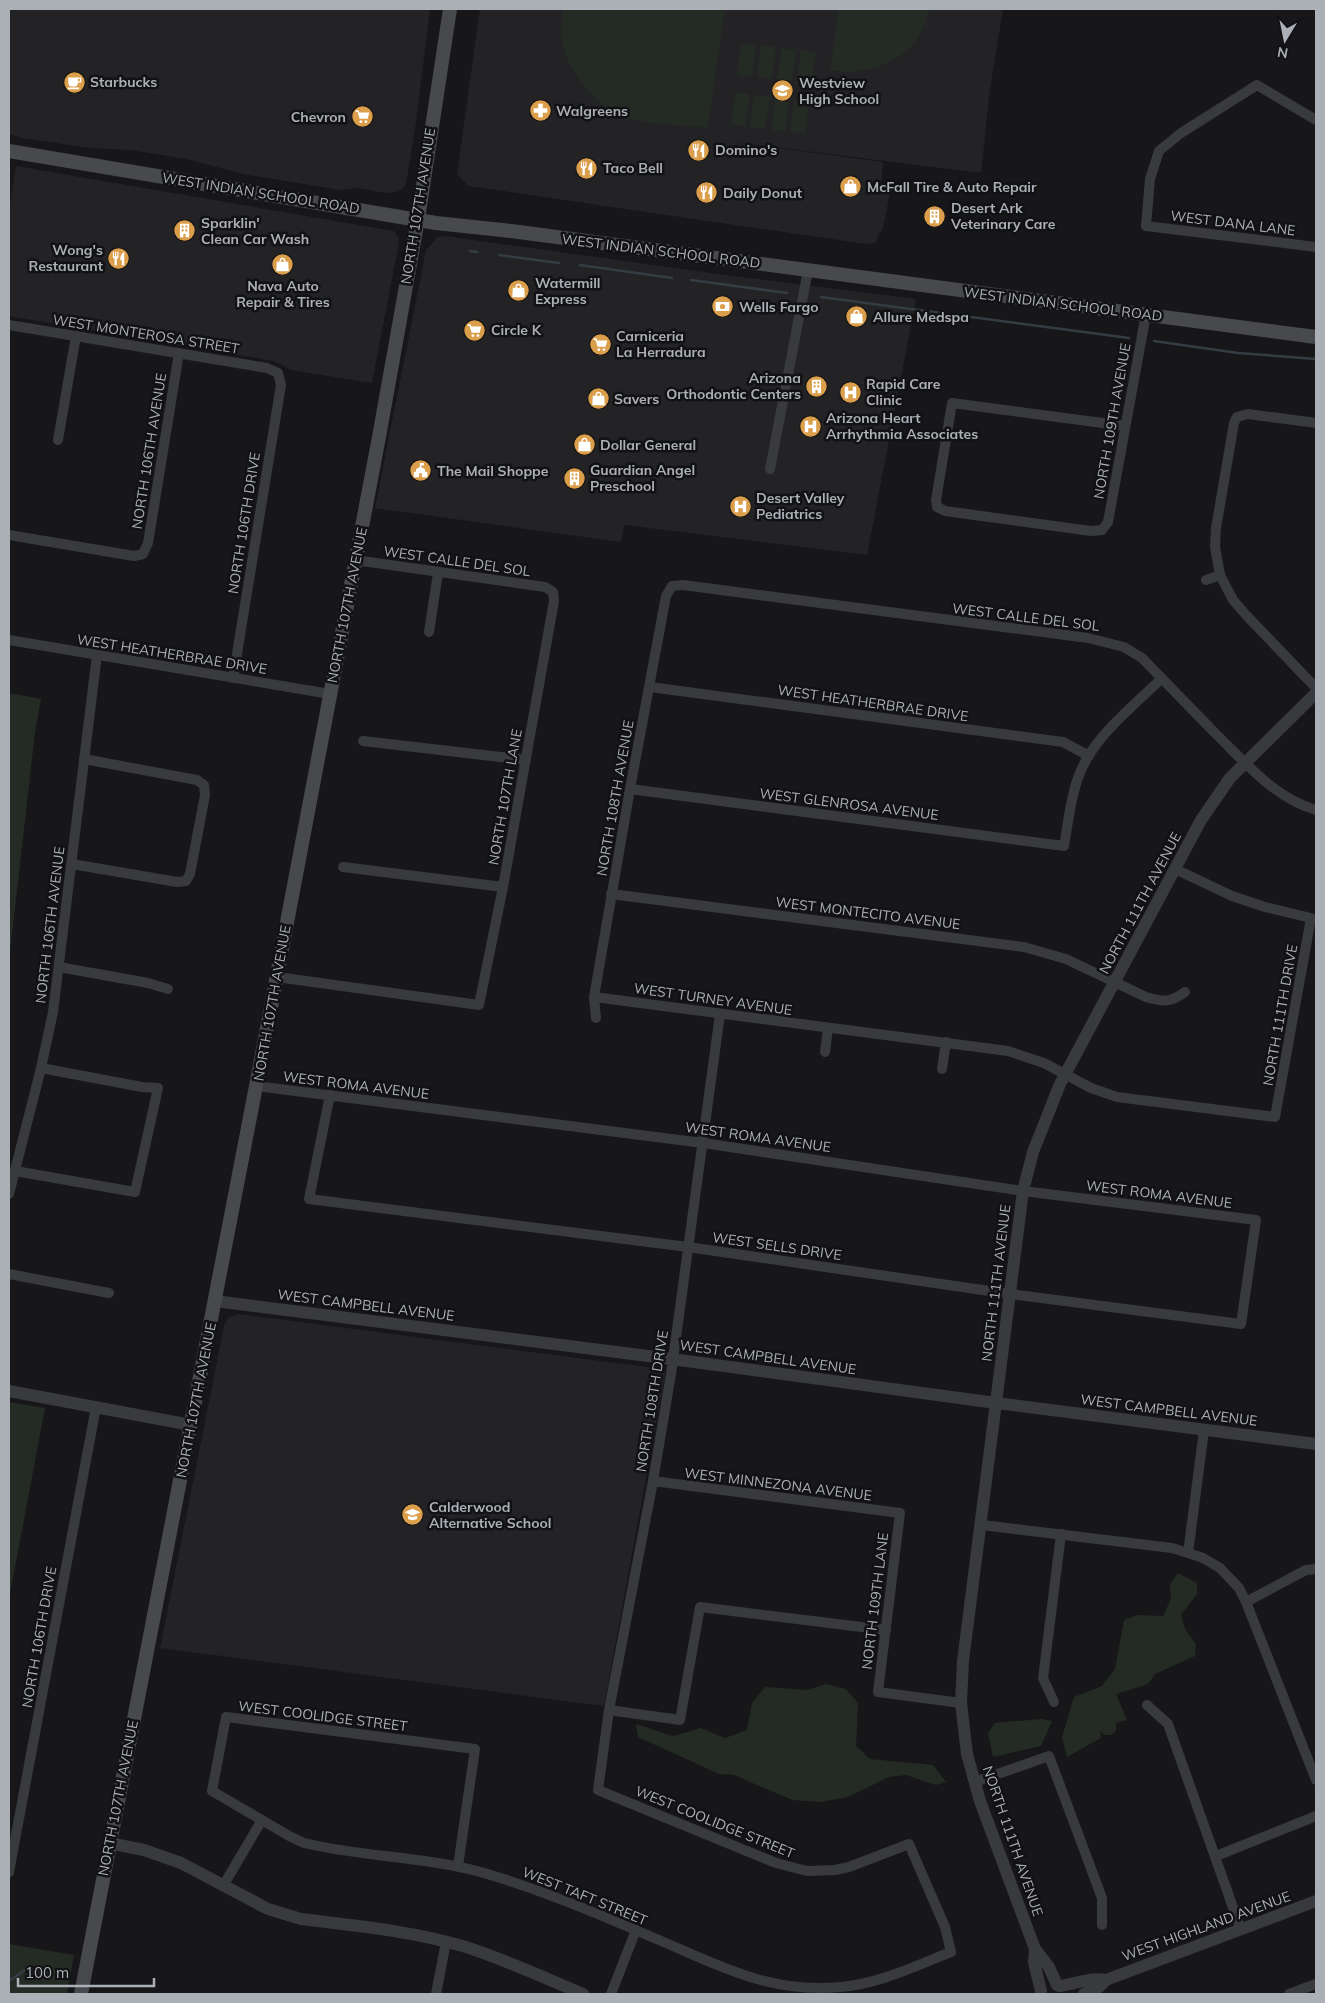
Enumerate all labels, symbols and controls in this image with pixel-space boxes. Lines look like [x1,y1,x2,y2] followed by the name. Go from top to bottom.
[1260,15,1310,65] north arrow
[1276,43,1290,63] text: N
[62,70,86,94] cafe icon: Starbucks
[90,73,157,91] place label: Starbucks
[799,74,879,108] place label: Westview High School
[771,79,795,103] school or university icon: Westview High School
[528,99,552,123] pharmacy icon: Walgreens
[556,102,628,120] place label: Walgreens
[350,105,374,129] supermarket icon: Chevron
[291,108,346,126] place label: Chevron
[397,127,439,285] street label: NORTH 107TH AVENUE
[687,138,711,162] restaurant icon: Domino's
[715,141,777,159] place label: Domino's
[575,156,599,180] restaurant icon: Taco Bell
[603,159,663,177] place label: Taco Bell
[161,168,361,218] street label: WEST INDIAN SCHOOL ROAD
[839,175,863,199] shop icon: McFall Tire & Auto Repair
[867,178,1037,196] place label: McFall Tire & Auto Repair
[695,181,719,205] restaurant icon: Daily Donut
[723,184,803,202] place label: Daily Donut
[950,199,1056,233] place label: Desert Ark Veterinary Care
[923,204,947,228] building icon: Desert Ark Veterinary Care
[1170,206,1296,240] street label: WEST DANA LANE
[201,214,309,248] place label: Sparklin' Clean Car Wash
[173,219,197,243] building icon: Sparklin' Clean Car Wash
[561,230,761,272] street label: WEST INDIAN SCHOOL ROAD
[29,241,104,275] place label: Wong's Restaurant
[107,246,131,270] restaurant icon: Wong's Restaurant
[271,252,295,276] shop icon: Nava Auto Repair & Tires
[535,274,601,308] place label: Watermill Express
[236,277,330,311] place label: Nava Auto Repair & Tires
[507,279,531,303] shop icon: Watermill Express
[963,283,1163,325] street label: WEST INDIAN SCHOOL ROAD
[711,295,735,319] bank icon: Wells Fargo
[739,298,818,316] place label: Wells Fargo
[845,305,869,329] shop icon: Allure Medspa
[873,308,969,326] place label: Allure Medspa
[51,310,241,358] street label: WEST MONTEROSA STREET
[463,318,487,342] supermarket icon: Circle K
[491,321,542,339] place label: Circle K
[616,327,706,361] place label: Carniceria La Herradura
[588,332,612,356] supermarket icon: Carniceria La Herradura
[1089,342,1135,500] street label: NORTH 109TH AVENUE
[666,369,801,403] place label: Arizona Orthodontic Centers
[128,372,170,530] street label: NORTH 106TH AVENUE
[805,374,829,398] building icon: Arizona Orthodontic Centers
[866,375,941,409] place label: Rapid Care Clinic
[838,380,862,404] hospital icon: Rapid Care Clinic
[586,387,610,411] shop icon: Savers
[614,390,659,408] place label: Savers
[826,409,978,443] place label: Arizona Heart Arrhythmia Associates
[798,414,822,438] hospital icon: Arizona Heart Arrhythmia Associates
[572,433,596,457] shop icon: Dollar General
[600,436,696,454] place label: Dollar General
[224,451,264,595] street label: NORTH 106TH DRIVE
[409,459,433,483] public building icon: The Mail Shoppe
[590,461,695,495] place label: Guardian Angel Preschool
[437,462,549,480] place label: The Mail Shoppe
[562,466,586,490] building icon: Guardian Angel Preschool
[756,489,845,523] place label: Desert Valley Pediatrics
[728,494,752,518] hospital icon: Desert Valley Pediatrics
[323,526,371,684] street label: NORTH 107TH AVENUE
[382,542,532,580] street label: WEST CALLE DEL SOL
[951,599,1101,635] street label: WEST CALLE DEL SOL
[76,630,268,678] street label: WEST HEATHERBRAE DRIVE
[776,681,970,725] street label: WEST HEATHERBRAE DRIVE
[592,719,638,877] street label: NORTH 108TH AVENUE
[484,728,526,866] street label: NORTH 107TH LANE
[758,784,940,824] street label: WEST GLENROSA AVENUE
[1095,829,1185,977] street label: NORTH 111TH AVENUE
[31,845,69,1005] street label: NORTH 106TH AVENUE
[775,893,961,933] street label: WEST MONTECITO AVENUE
[249,924,295,1082] street label: NORTH 107TH AVENUE
[1259,943,1301,1087] street label: NORTH 111TH DRIVE
[633,979,793,1019] street label: WEST TURNEY AVENUE
[282,1067,430,1103] street label: WEST ROMA AVENUE
[684,1118,832,1156] street label: WEST ROMA AVENUE
[1085,1176,1233,1212] street label: WEST ROMA AVENUE
[977,1203,1015,1363] street label: NORTH 111TH AVENUE
[711,1228,843,1264] street label: WEST SELLS DRIVE
[276,1285,456,1325] street label: WEST CAMPBELL AVENUE
[172,1321,220,1479] street label: NORTH 107TH AVENUE
[632,1329,672,1473] street label: NORTH 108TH DRIVE
[679,1336,857,1378] street label: WEST CAMPBELL AVENUE
[1079,1390,1259,1430] street label: WEST CAMPBELL AVENUE
[683,1464,873,1504] street label: WEST MINNEZONA AVENUE
[429,1498,551,1532] place label: Calderwood Alternative School
[401,1503,425,1527] school or university icon: Calderwood Alternative School
[858,1531,892,1671] street label: NORTH 109TH LANE
[18,1565,60,1709] street label: NORTH 106TH DRIVE
[237,1697,409,1735] street label: WEST COOLIDGE STREET
[94,1719,142,1877] street label: NORTH 107TH AVENUE
[979,1763,1047,1919] street label: NORTH 111TH AVENUE
[633,1782,798,1862] street label: WEST COOLIDGE STREET
[520,1863,651,1930] street label: WEST TAFT STREET
[1119,1887,1293,1965] street label: WEST HIGHLAND AVENUE
[18,1956,154,1988] scale bar
[25,1963,69,1982] text: 100 m

